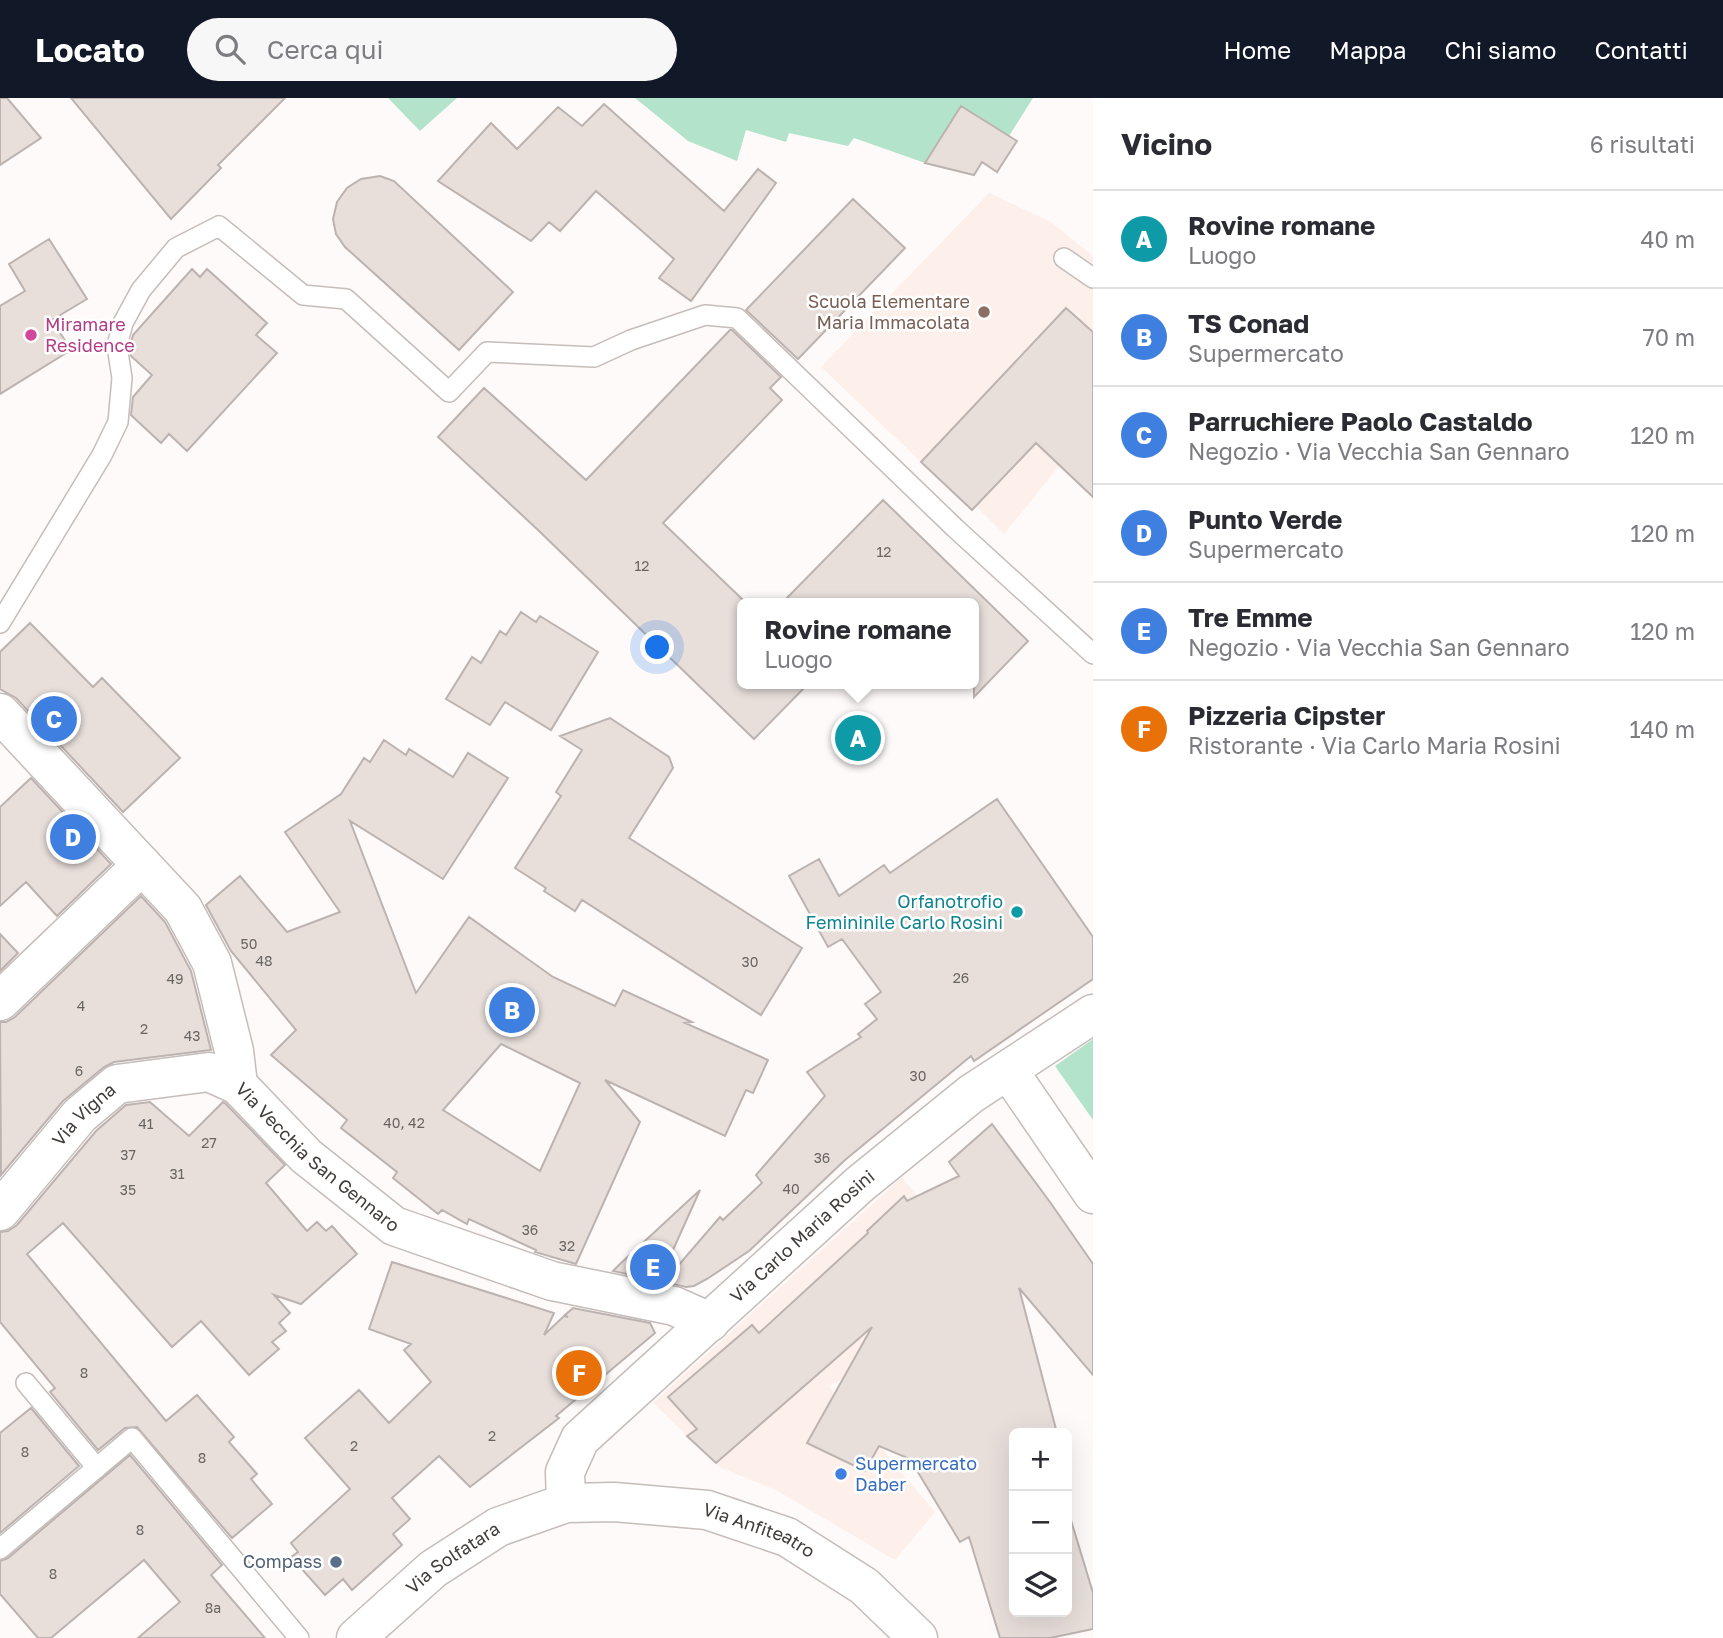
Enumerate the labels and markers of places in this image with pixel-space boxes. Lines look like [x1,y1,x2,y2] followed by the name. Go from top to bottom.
[808,290,970,333] place label: Scuola Elementare Maria Immacolata
[976,304,992,320] marker: Scuola Elementare Maria Immacolata
[45,313,135,356] place label: Miramare Residence
[23,327,39,343] marker: Miramare Residence
[31,693,77,745] pin: C
[835,712,881,764] pin: A
[50,811,96,863] pin: D
[806,890,1003,933] place label: Orfanotrofio Femininile Carlo Rosini
[1009,904,1025,920] marker: Orfanotrofio Femininile Carlo Rosini
[489,984,535,1036] pin: B
[630,1241,676,1293] pin: E
[556,1347,602,1399] pin: F
[855,1452,977,1495] place label: Supermercato Daber
[833,1466,849,1482] marker: Supermercato Daber
[243,1550,322,1572] place label: Compass
[328,1554,344,1570] marker: Compass

